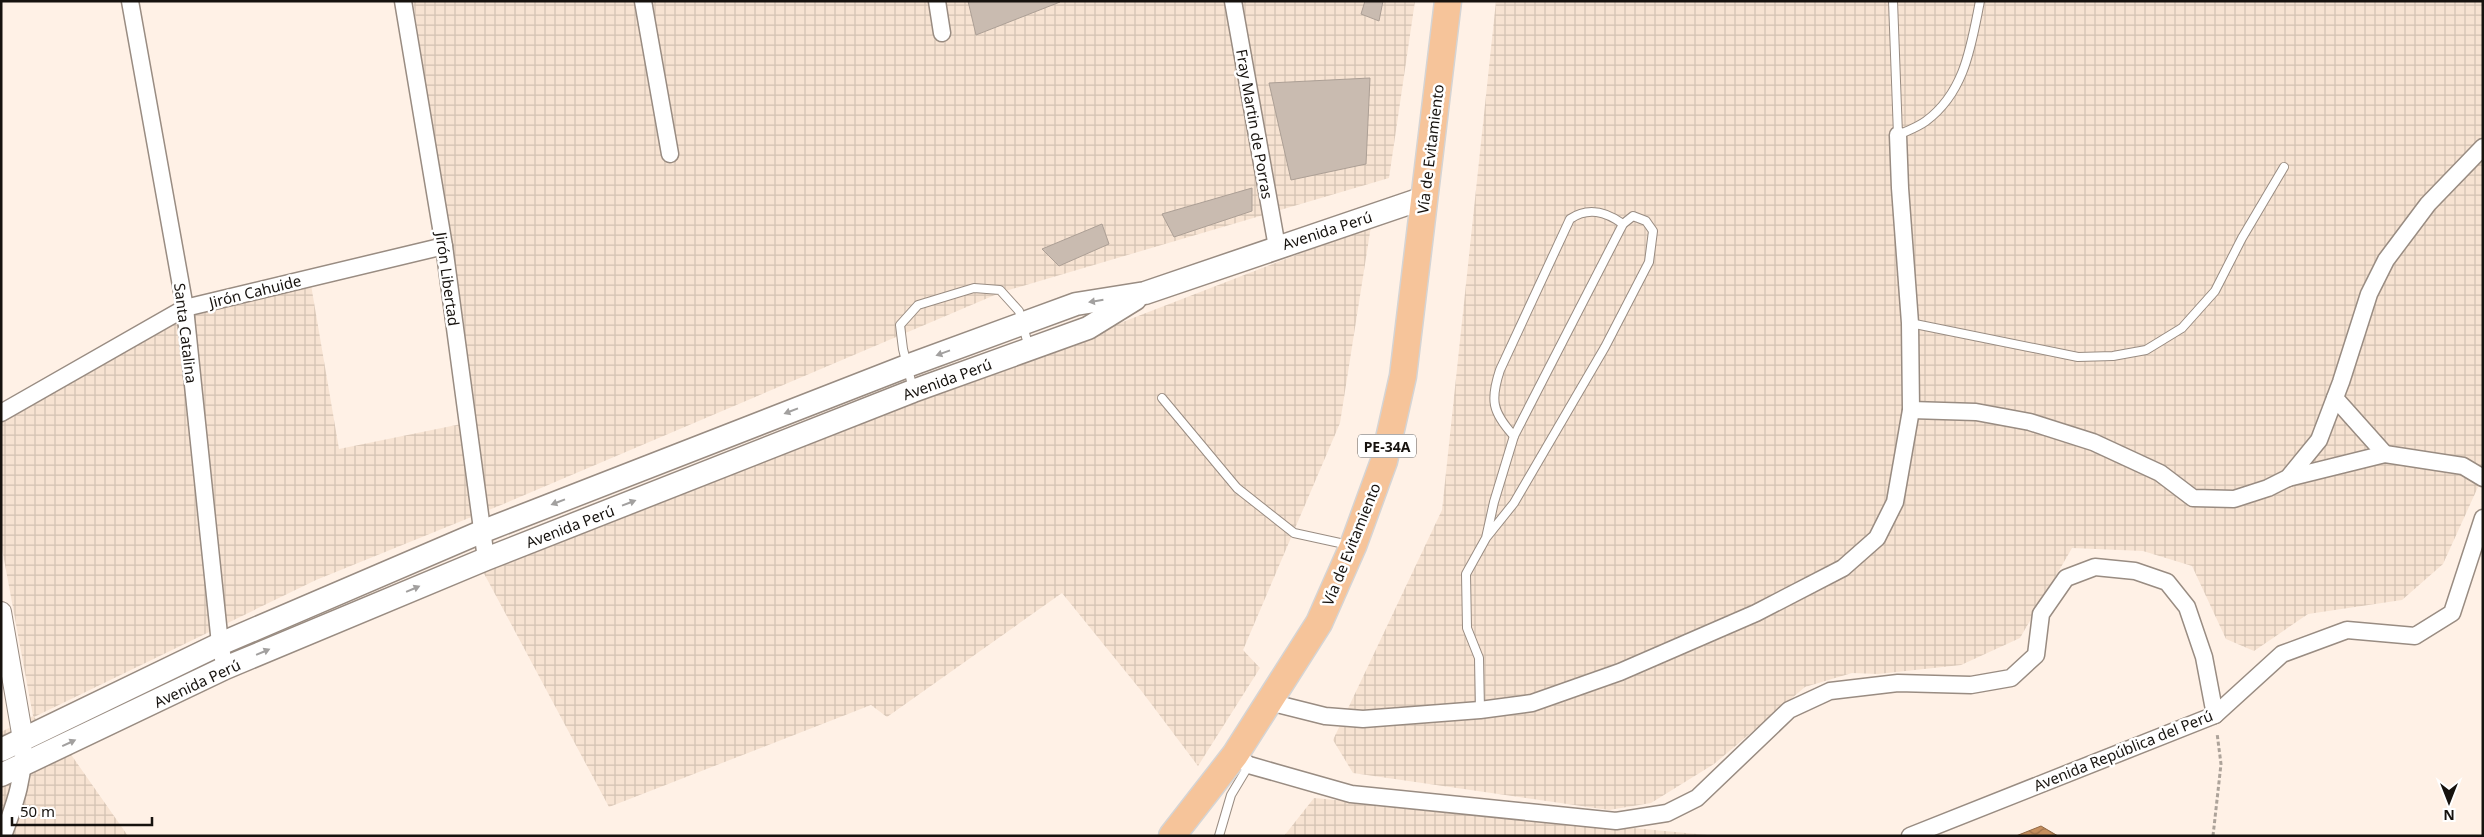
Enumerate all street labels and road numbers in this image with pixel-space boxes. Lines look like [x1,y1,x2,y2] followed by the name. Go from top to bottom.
[1232,48,1278,200] street label: Fray Martin de Porras
[1412,83,1448,215] street label: Vía de Evitamiento
[1280,206,1374,254] street label: Avenida Perú
[431,229,464,327] street label: Jirón Libertad
[205,270,303,313] street label: Jirón Cahuide
[170,282,202,384] street label: Santa Catalina
[900,354,994,404] street label: Avenida Perú
[1358,434,1416,458] road number: PE-34A
[1317,480,1385,608] street label: Vía de Evitamiento
[523,500,617,552] street label: Avenida Perú
[150,654,244,712] street label: Avenida Perú
[2030,705,2216,795] street label: Avenida República del Perú

